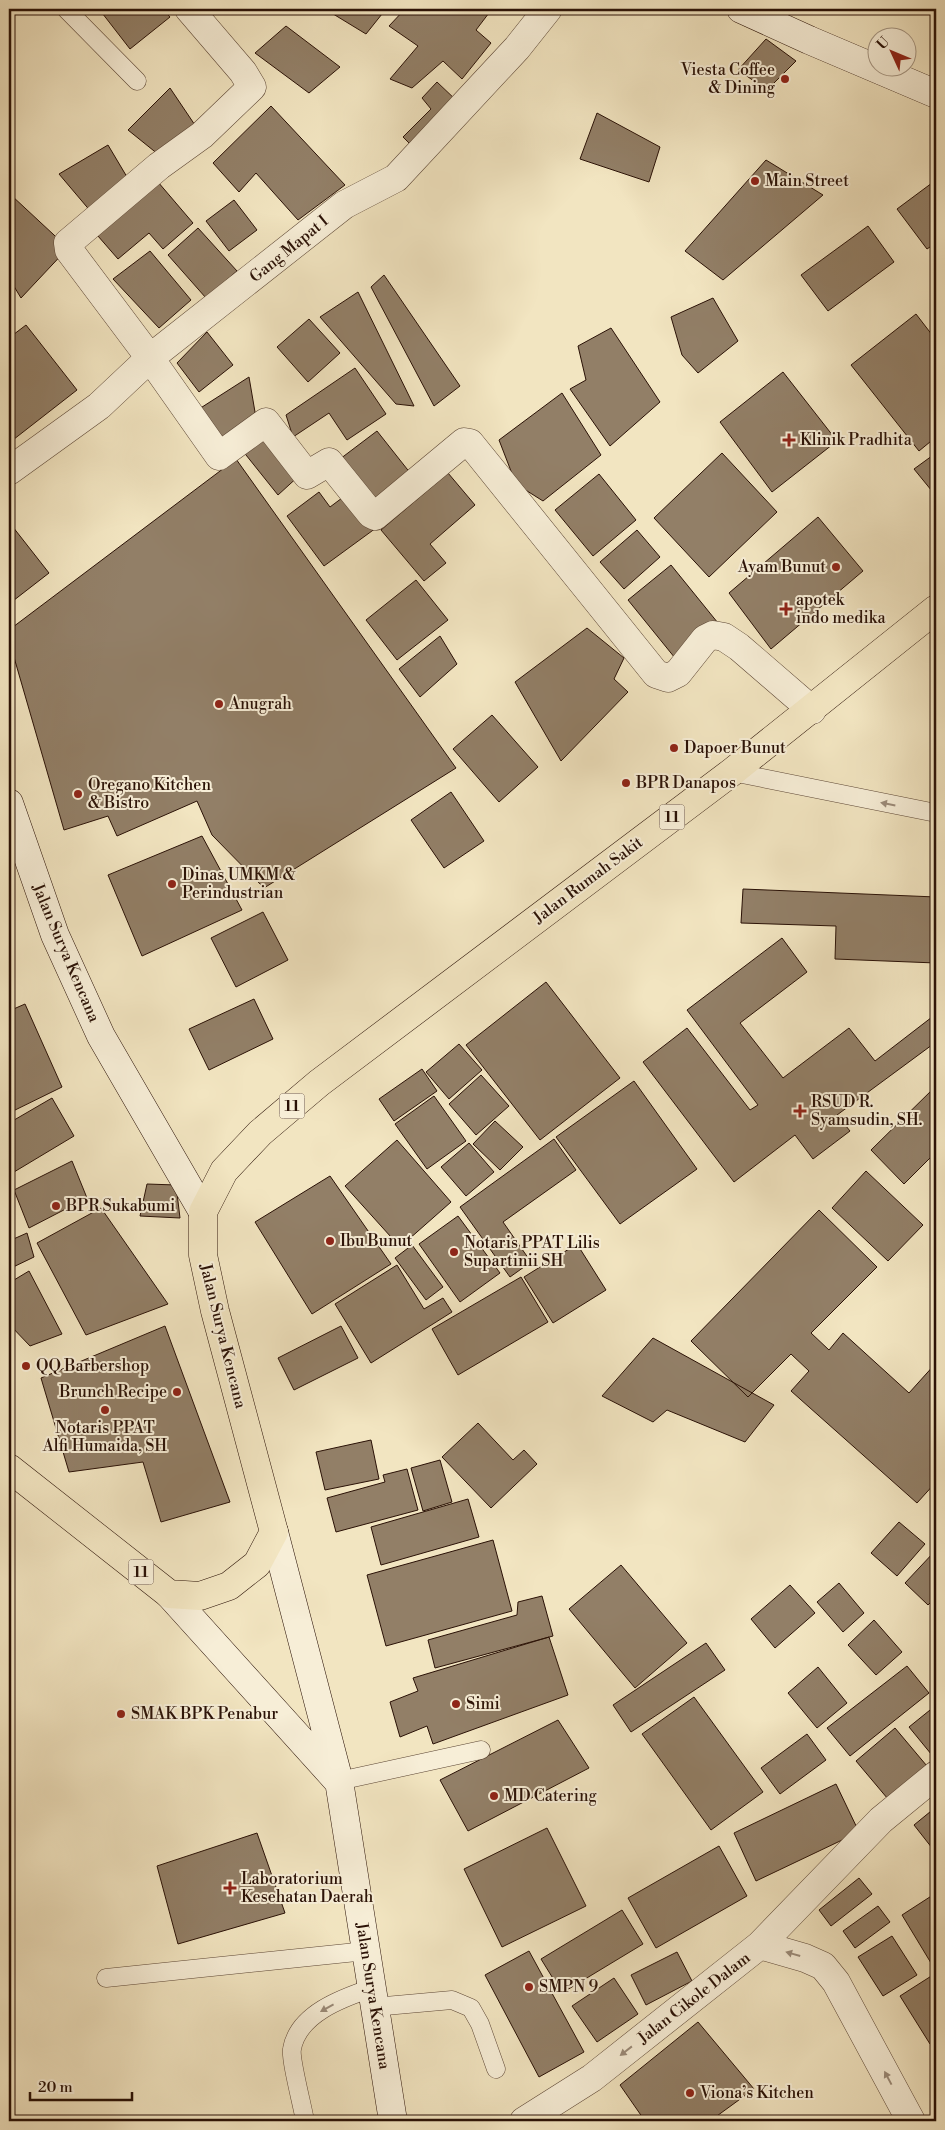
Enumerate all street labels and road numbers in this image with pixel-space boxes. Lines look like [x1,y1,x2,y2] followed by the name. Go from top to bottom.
[246,211,332,287] street label: Gang Mapat I
[660,804,684,830] road number: 11
[528,832,647,928] street label: Jalan Rumah Sakit
[27,880,105,1026] street label: Jalan Surya Kencana
[280,1094,304,1118] road number: 11
[195,1261,251,1411] street label: Jalan Surya Kencana
[128,1560,154,1584] road number: 11
[351,1920,395,2072] street label: Jalan Surya Kencana
[633,1948,754,2049] street label: Jalan Cikole Dalam

